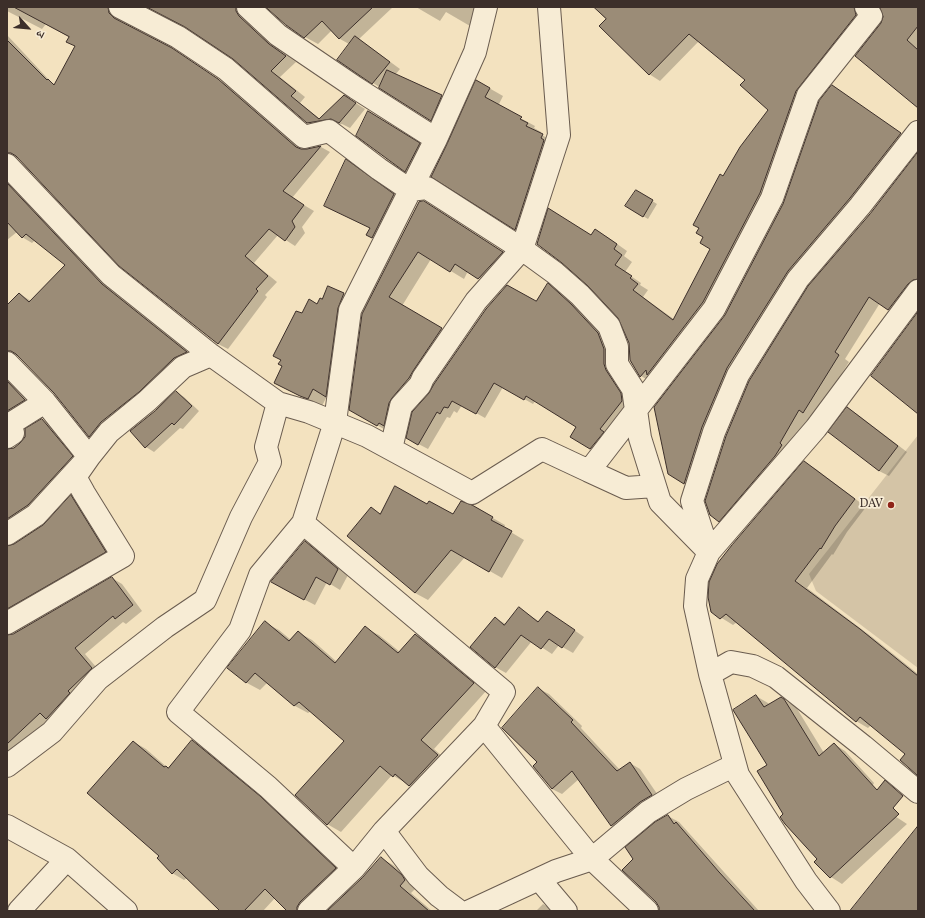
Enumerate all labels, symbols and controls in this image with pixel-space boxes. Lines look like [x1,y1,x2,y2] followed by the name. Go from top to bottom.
[8,8,48,48] north arrow
[31,28,47,40] text: उ
[860,498,883,512] place label: DAV
[886,500,896,510] marker: DAV

